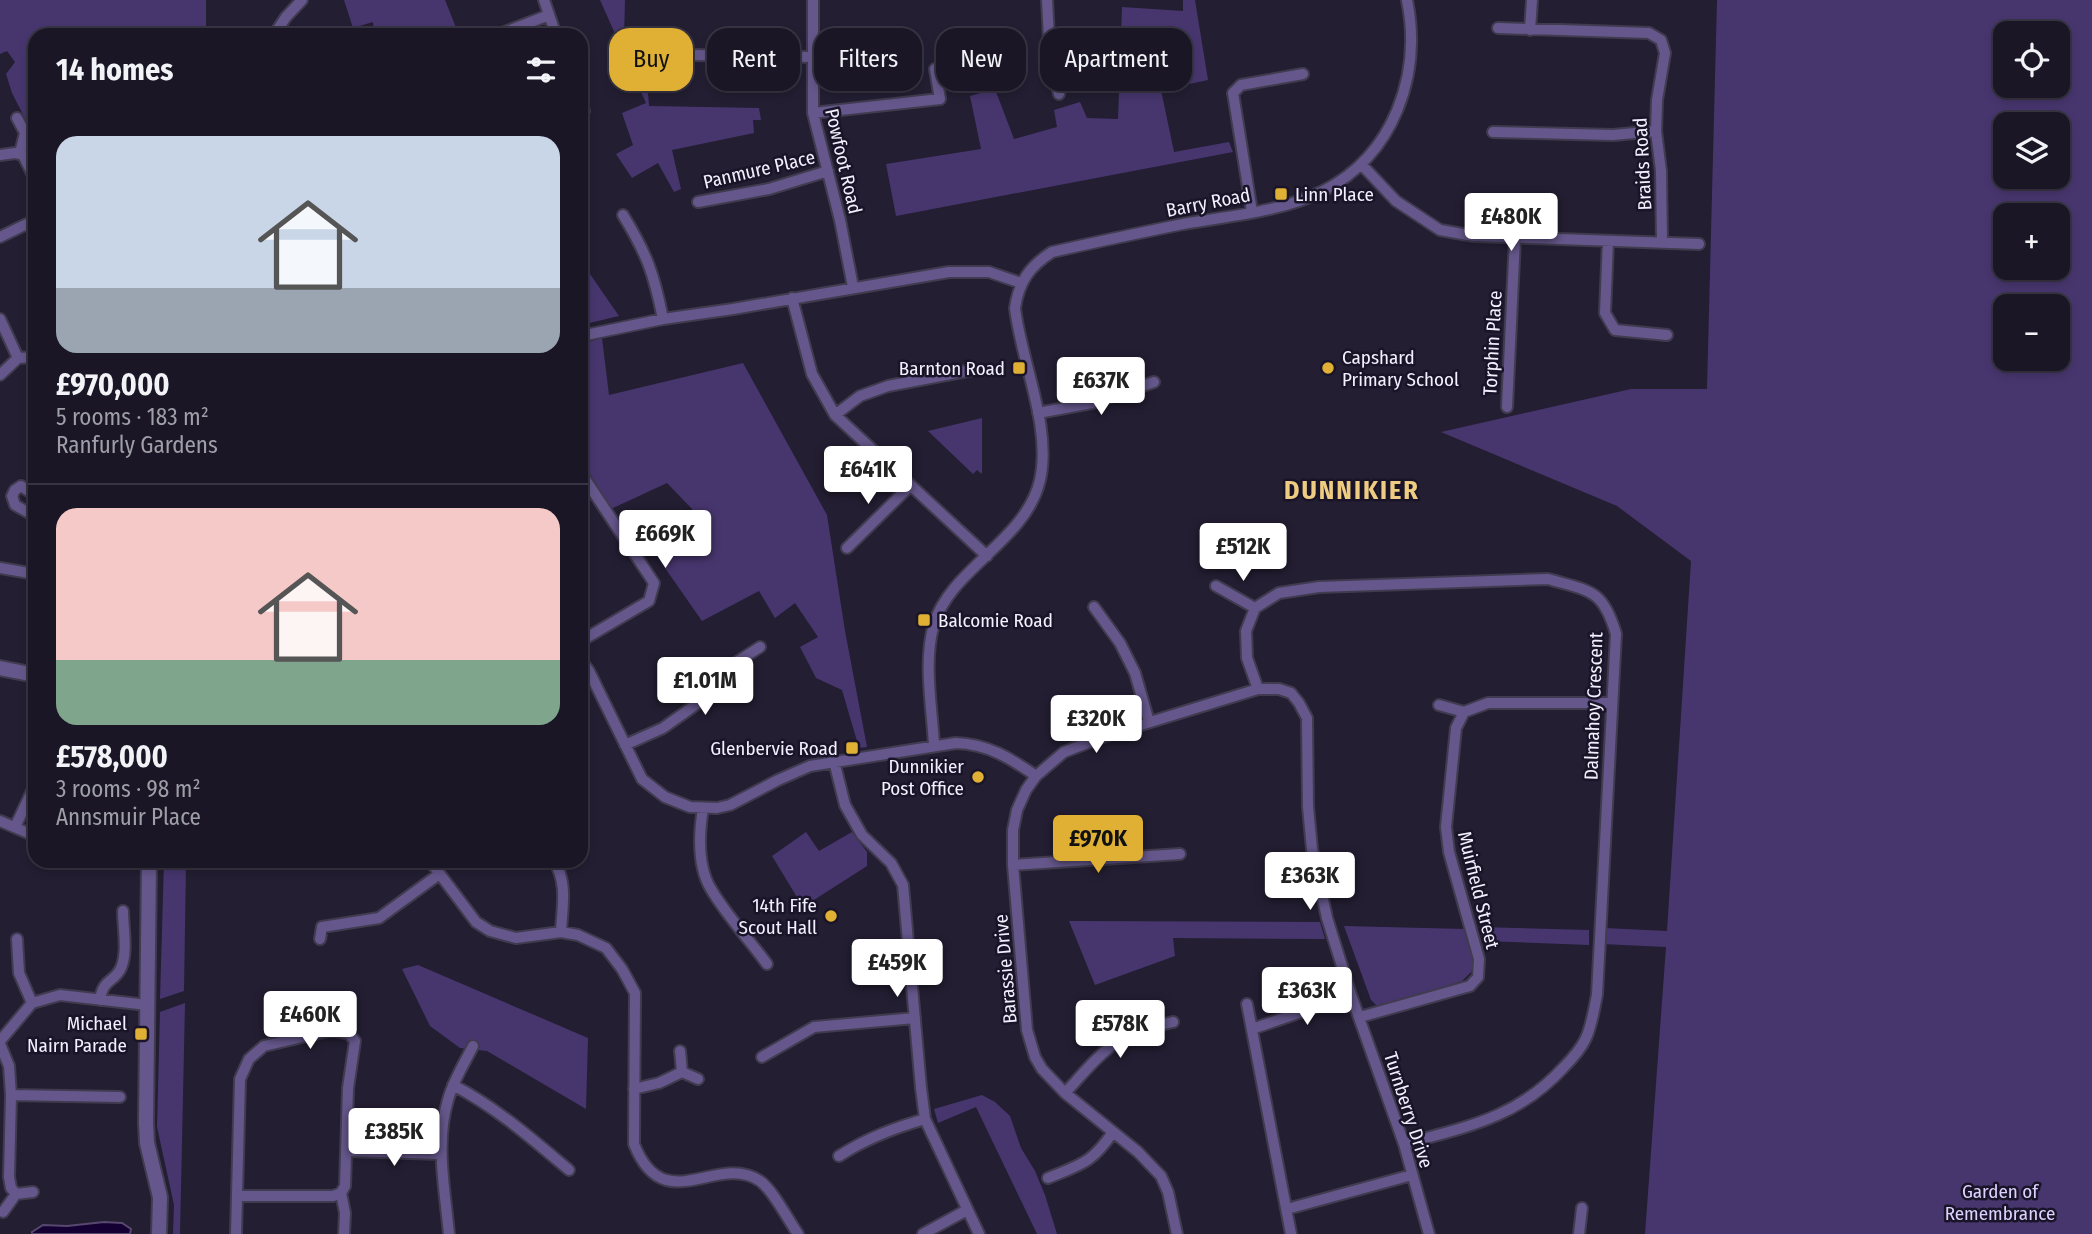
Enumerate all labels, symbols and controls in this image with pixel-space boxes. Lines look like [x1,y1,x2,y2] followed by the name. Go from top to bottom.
[1993,21,2070,371] map controls
[1993,21,2070,98] button: locate
[609,28,693,91] chip: Buy
[707,28,800,91] chip: Rent
[814,28,922,91] chip: Filters
[936,28,1026,91] chip: New
[1040,28,1192,91] chip: Apartment
[522,51,560,89] icon: filters
[56,52,173,88] text: 14 homes
[820,106,867,216] street label: Powfoot Road
[1993,112,2070,189] button: layers
[1629,117,1656,211] street label: Braids Road
[701,145,817,194] street label: Panmure Place
[245,182,371,308] icon: home
[1164,183,1252,222] street label: Barry Road
[1295,183,1374,206] place label: Linn Place
[1273,186,1289,202] marker: Linn Place
[1462,194,1560,253] pin: £480K
[1481,202,1541,230] text: £480K
[1993,203,2070,280] button: +
[1478,290,1507,396] street label: Torphin Place
[1993,294,2070,371] button: −
[1342,346,1459,391] place label: Capshard Primary School
[899,357,1005,380] place label: Barnton Road
[1052,358,1150,417] pin: £637K
[1011,360,1027,376] marker: Barnton Road
[1320,360,1336,376] marker: Capshard Primary School
[1073,366,1129,394] text: £637K
[56,367,170,403] text: £970,000
[56,403,209,431] text: 5 rooms · 183 m²
[56,431,218,459] text: Ranfurly Gardens
[819,447,917,506] pin: £641K
[840,455,896,483] text: £641K
[1284,475,1420,506] district label: DUNNIKIER
[616,510,714,570] pin: £669K
[635,519,695,547] text: £669K
[1194,524,1292,583] pin: £512K
[1216,532,1270,560] text: £512K
[245,554,371,680] icon: home
[938,609,1053,632] place label: Balcomie Road
[916,612,932,628] marker: Balcomie Road
[1579,631,1608,780] street label: Dalmahoy Crescent
[648,658,762,717] pin: £1.01M
[673,666,737,694] text: £1.01M
[1047,696,1145,755] pin: £320K
[1067,704,1125,732] text: £320K
[710,737,838,760] place label: Glenbervie Road
[56,739,168,775] text: £578,000
[844,740,860,756] marker: Glenbervie Road
[881,755,964,800] place label: Dunnikier Post Office
[970,769,986,785] marker: Dunnikier Post Office
[56,775,201,803] text: 3 rooms · 98 m²
[56,803,201,831] text: Annsmuir Place
[1049,816,1147,875] pin: £970K
[1069,824,1127,852] text: £970K
[1453,829,1504,952] street label: Muirfield Street
[1261,852,1359,912] pin: £363K
[1281,861,1339,889] text: £363K
[739,894,817,939] place label: 14th Fife Scout Hall
[823,908,839,924] marker: 14th Fife Scout Hall
[989,913,1022,1025] street label: Barassie Drive
[848,940,946,999] pin: £459K
[868,948,926,976] text: £459K
[1258,968,1356,1027] pin: £363K
[1278,976,1336,1004] text: £363K
[261,992,359,1051] pin: £460K
[280,1000,340,1028] text: £460K
[1071,1000,1169,1060] pin: £578K
[1092,1009,1148,1037] text: £578K
[27,1012,127,1057] place label: Michael Nairn Parade
[133,1026,149,1042] marker: Michael Nairn Parade
[1379,1049,1438,1171] street label: Turnberry Drive
[345,1108,443,1168] pin: £385K
[365,1117,423,1145] text: £385K
[1945,1180,2055,1225] park label: Garden of Remembrance

